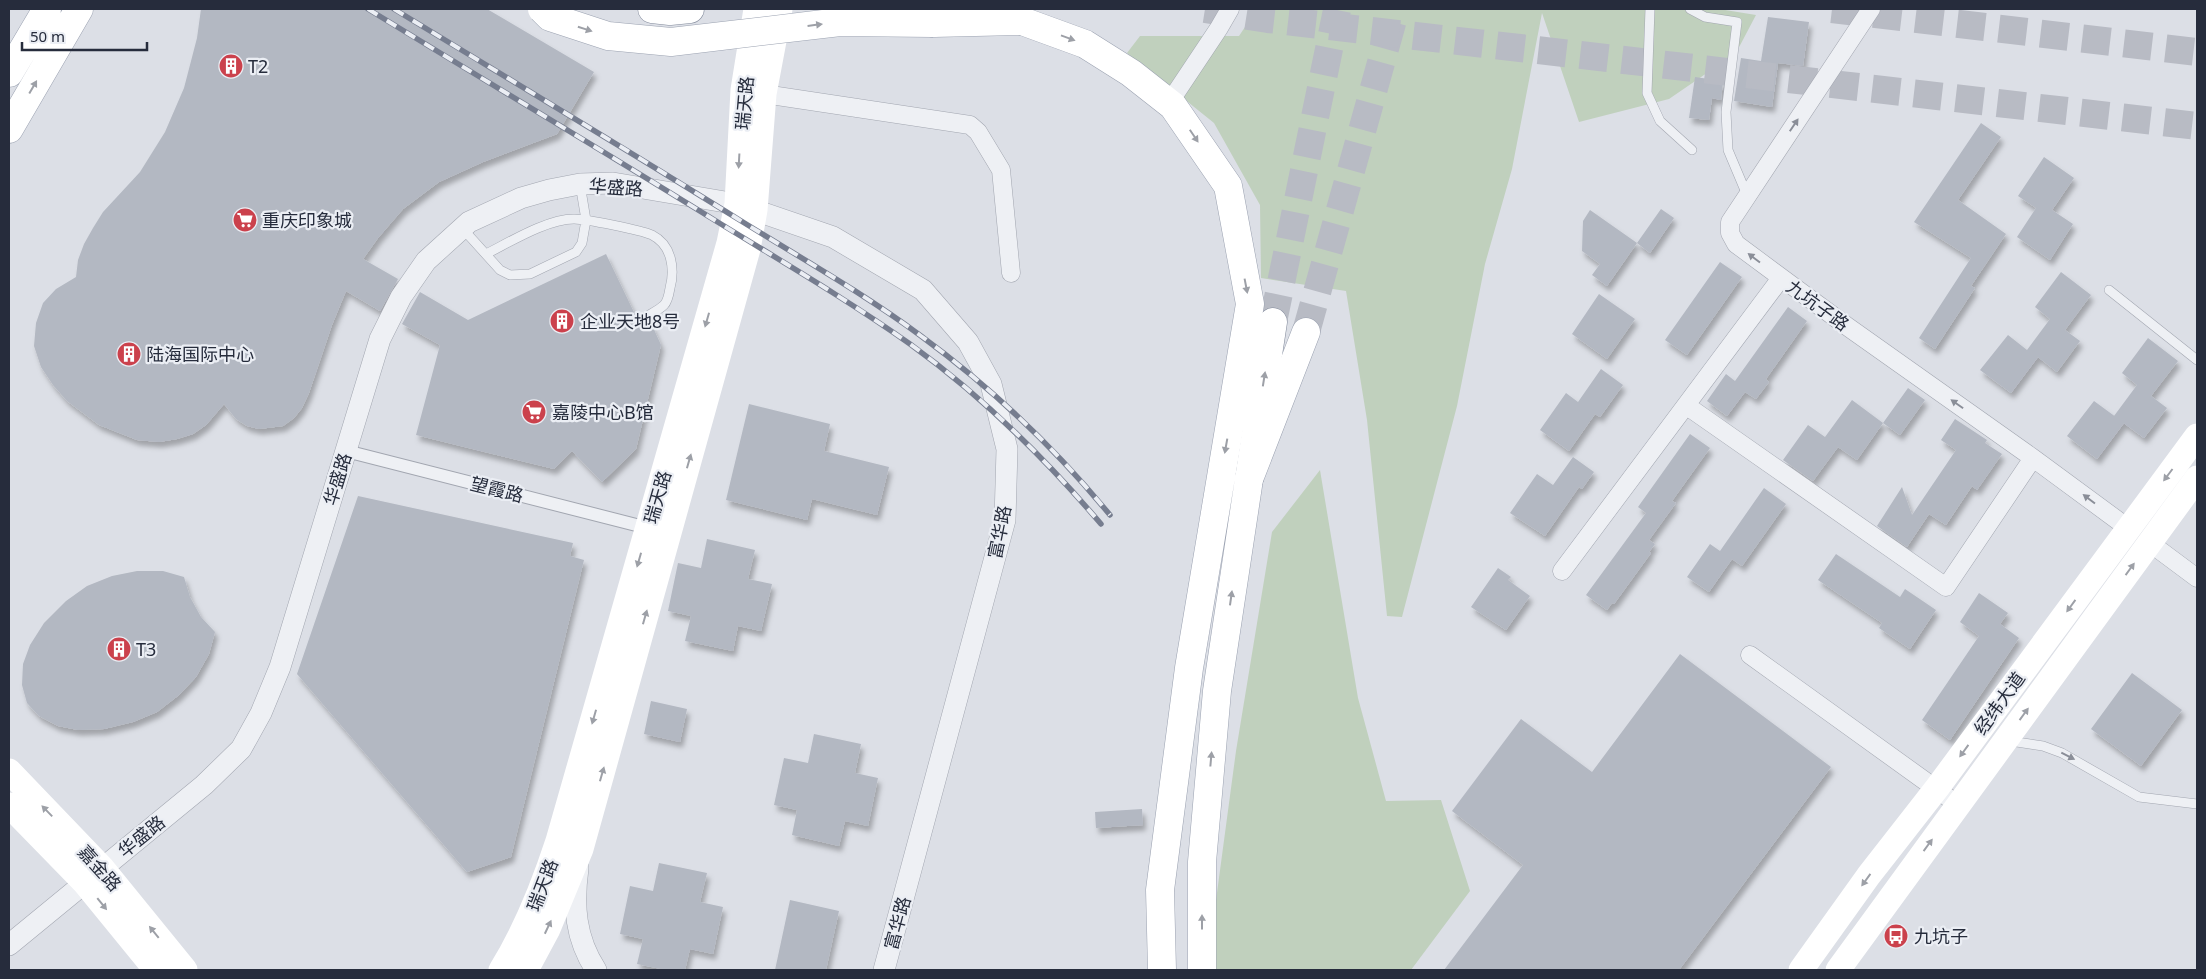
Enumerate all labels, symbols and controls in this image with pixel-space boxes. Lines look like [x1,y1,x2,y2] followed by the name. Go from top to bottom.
[22,20,148,52] scale bar
[808,20,824,28] one-way arrow
[578,25,593,33] one-way arrow
[30,26,65,46] text: 50 m
[1060,35,1075,42] one-way arrow
[218,53,244,79] building icon: T2
[248,54,268,78] place label: T2
[730,75,758,131] street label: 瑞天路
[29,80,38,94] one-way arrow
[1789,119,1799,132] one-way arrow
[1189,129,1198,142] one-way arrow
[735,154,743,170] one-way arrow
[588,173,644,201] street label: 华盛路
[232,207,258,233] supermarket icon: 重庆印象城
[262,208,352,232] place label: 重庆印象城
[1748,252,1761,263] one-way arrow
[1782,274,1854,336] street label: 九坑子路
[1243,278,1251,294] one-way arrow
[549,308,575,334] building icon: 企业天地8号
[580,309,680,333] place label: 企业天地8号
[703,312,711,327] one-way arrow
[116,341,142,367] building icon: 陆海国际中心
[146,342,254,366] place label: 陆海国际中心
[1261,371,1269,387] one-way arrow
[521,399,547,425] supermarket icon: 嘉陵中心B馆
[1950,399,1964,409] one-way arrow
[552,400,654,424] place label: 嘉陵中心B馆
[1222,438,1230,454] one-way arrow
[318,450,356,508] street label: 华盛路
[685,453,693,469] one-way arrow
[638,468,676,526] street label: 瑞天路
[2163,468,2173,482] one-way arrow
[468,471,526,507] street label: 望霞路
[2082,494,2096,504] one-way arrow
[982,503,1016,561] street label: 富华路
[634,553,642,568] one-way arrow
[2125,563,2136,576] one-way arrow
[1227,590,1235,606] one-way arrow
[2066,599,2076,613] one-way arrow
[642,610,650,625] one-way arrow
[106,636,132,662] building icon: T3
[136,637,156,661] place label: T3
[1968,667,2030,739] street label: 经纬大道
[2018,708,2029,721] one-way arrow
[590,709,598,724] one-way arrow
[1959,744,1969,758] one-way arrow
[1207,751,1215,767] one-way arrow
[2061,752,2076,760] one-way arrow
[598,766,606,781] one-way arrow
[41,805,53,817] one-way arrow
[112,810,170,862] street label: 华盛路
[1923,839,1933,852] one-way arrow
[73,840,127,896] street label: 嘉金路
[521,855,563,915] street label: 瑞天路
[1861,873,1871,887] one-way arrow
[878,894,916,952] street label: 富华路
[97,897,108,910] one-way arrow
[1198,913,1206,929] one-way arrow
[545,920,553,934] one-way arrow
[1883,923,1909,949] bus stop icon: 九坑子
[1914,924,1968,948] place label: 九坑子
[149,926,160,939] one-way arrow

